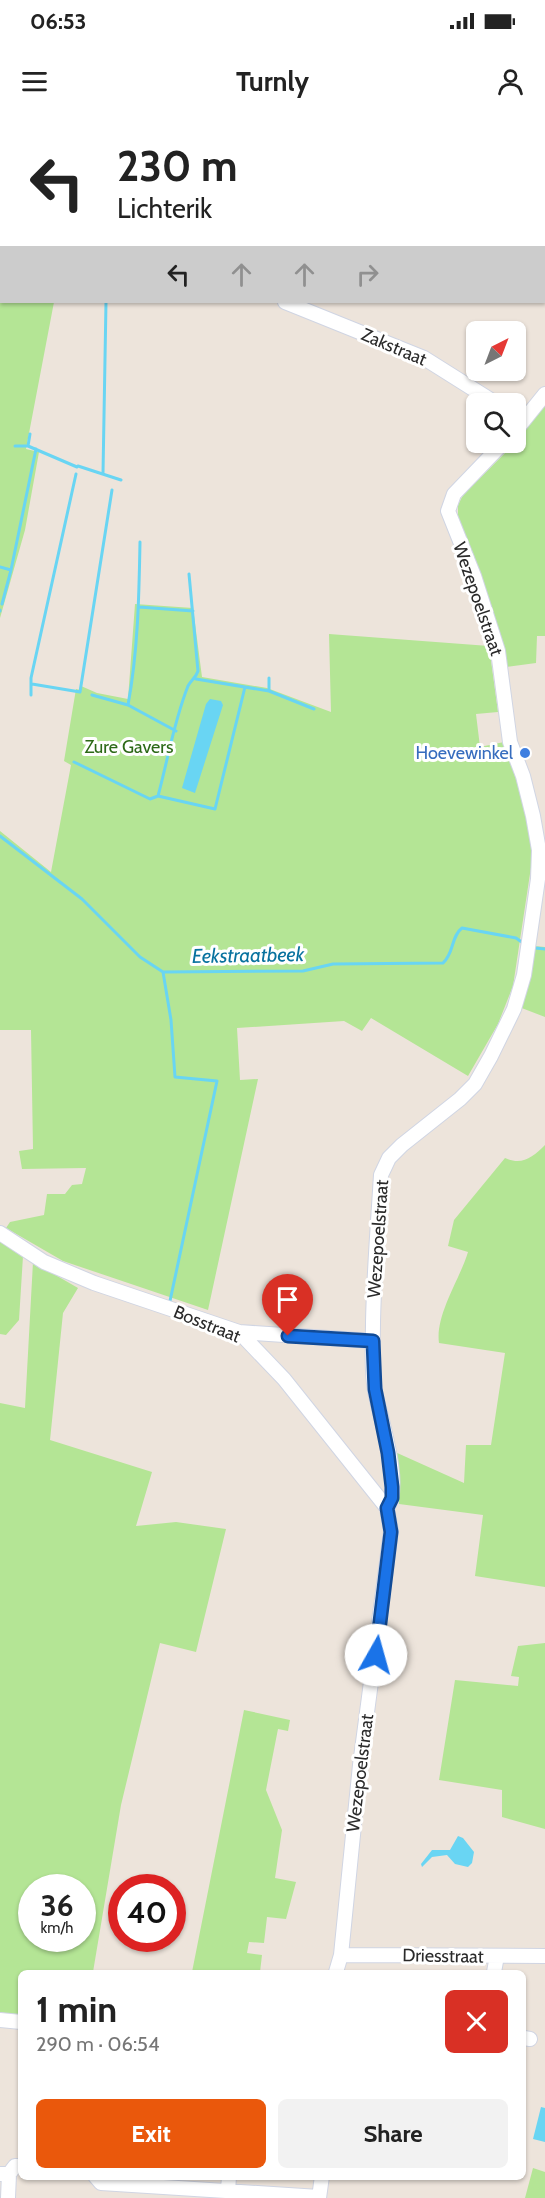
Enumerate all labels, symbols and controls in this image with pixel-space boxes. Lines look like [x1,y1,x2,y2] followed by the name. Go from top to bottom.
[30,8,86,35] text: 06:53
[18,65,51,98] icon: menu
[236,65,309,98] text: Turnly
[494,65,527,98] icon: person
[117,140,237,192] text: 230 m
[18,144,96,222] icon: left
[117,192,212,225] text: Lichterik
[162,258,195,291] icon: left
[225,258,258,291] icon: ahead
[288,258,321,291] icon: ahead
[351,258,384,291] icon: right
[466,321,526,381] north arrow
[466,321,526,453] map controls
[358,323,430,371] street label: Zakstraat
[466,393,526,453] button: search
[448,539,508,659] street label: Wezepoelstraat
[85,736,173,758] park label: Zure Gavers
[416,742,514,764] place label: Hoevewinkel
[518,746,532,760] marker: Hoevewinkel
[192,942,306,968] water label: Eekstraatbeek
[363,1179,393,1299] street label: Wezepoelstraat
[262,1274,313,1336] pin
[271,1283,304,1316] icon: arrive
[170,1301,244,1347] street label: Bosstraat
[344,1623,408,1687] position arrow
[342,1713,378,1833] street label: Wezepoelstraat
[108,1874,186,1952] speed limit sign: 40
[40,1887,74,1924] text: 36
[41,1919,73,1937] text: km/h
[402,1944,484,1968] street label: Driesstraat
[36,1987,117,2031] text: 1 min
[445,1990,508,2053] button: close
[36,2032,159,2056] text: 290 m · 06:54
[36,2099,266,2168] button: Exit
[278,2099,508,2168] button: Share

